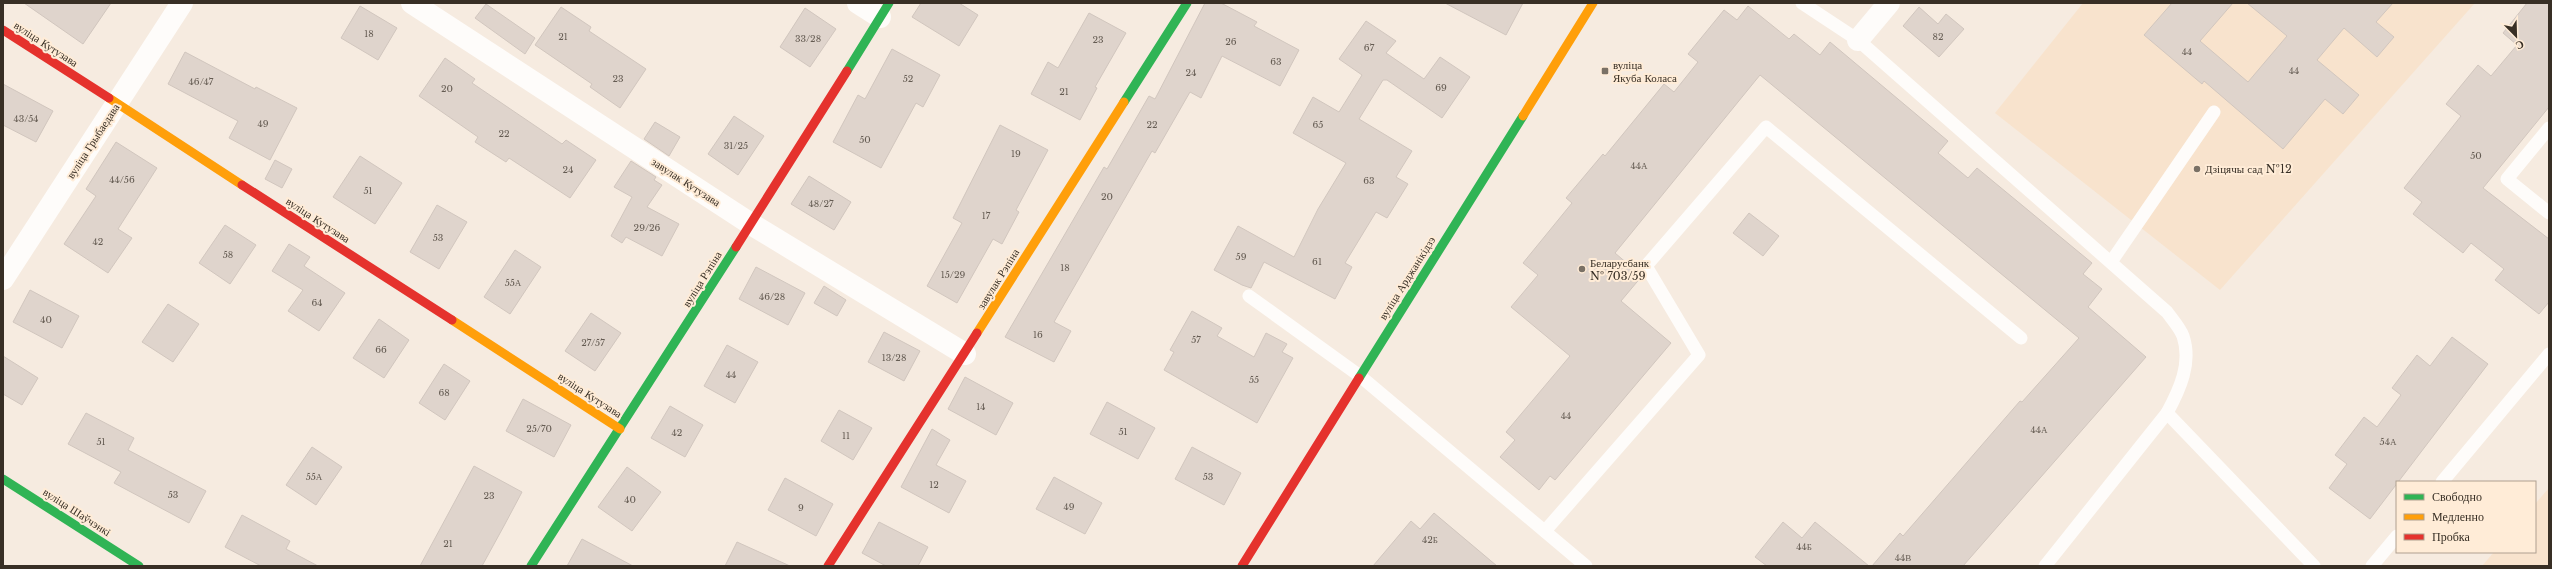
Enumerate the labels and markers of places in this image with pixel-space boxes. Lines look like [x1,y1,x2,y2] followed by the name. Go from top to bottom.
[1613,58,1677,85] place label: вуліца Якуба Коласа
[1600,66,1610,76] marker: вуліца Якуба Коласа
[2205,162,2292,176] place label: Дзіцячы сад №12
[2192,164,2202,174] marker: Дзіцячы сад №12
[1590,256,1650,283] place label: Беларусбанк № 703/59
[1577,264,1587,274] marker: Беларусбанк № 703/59

